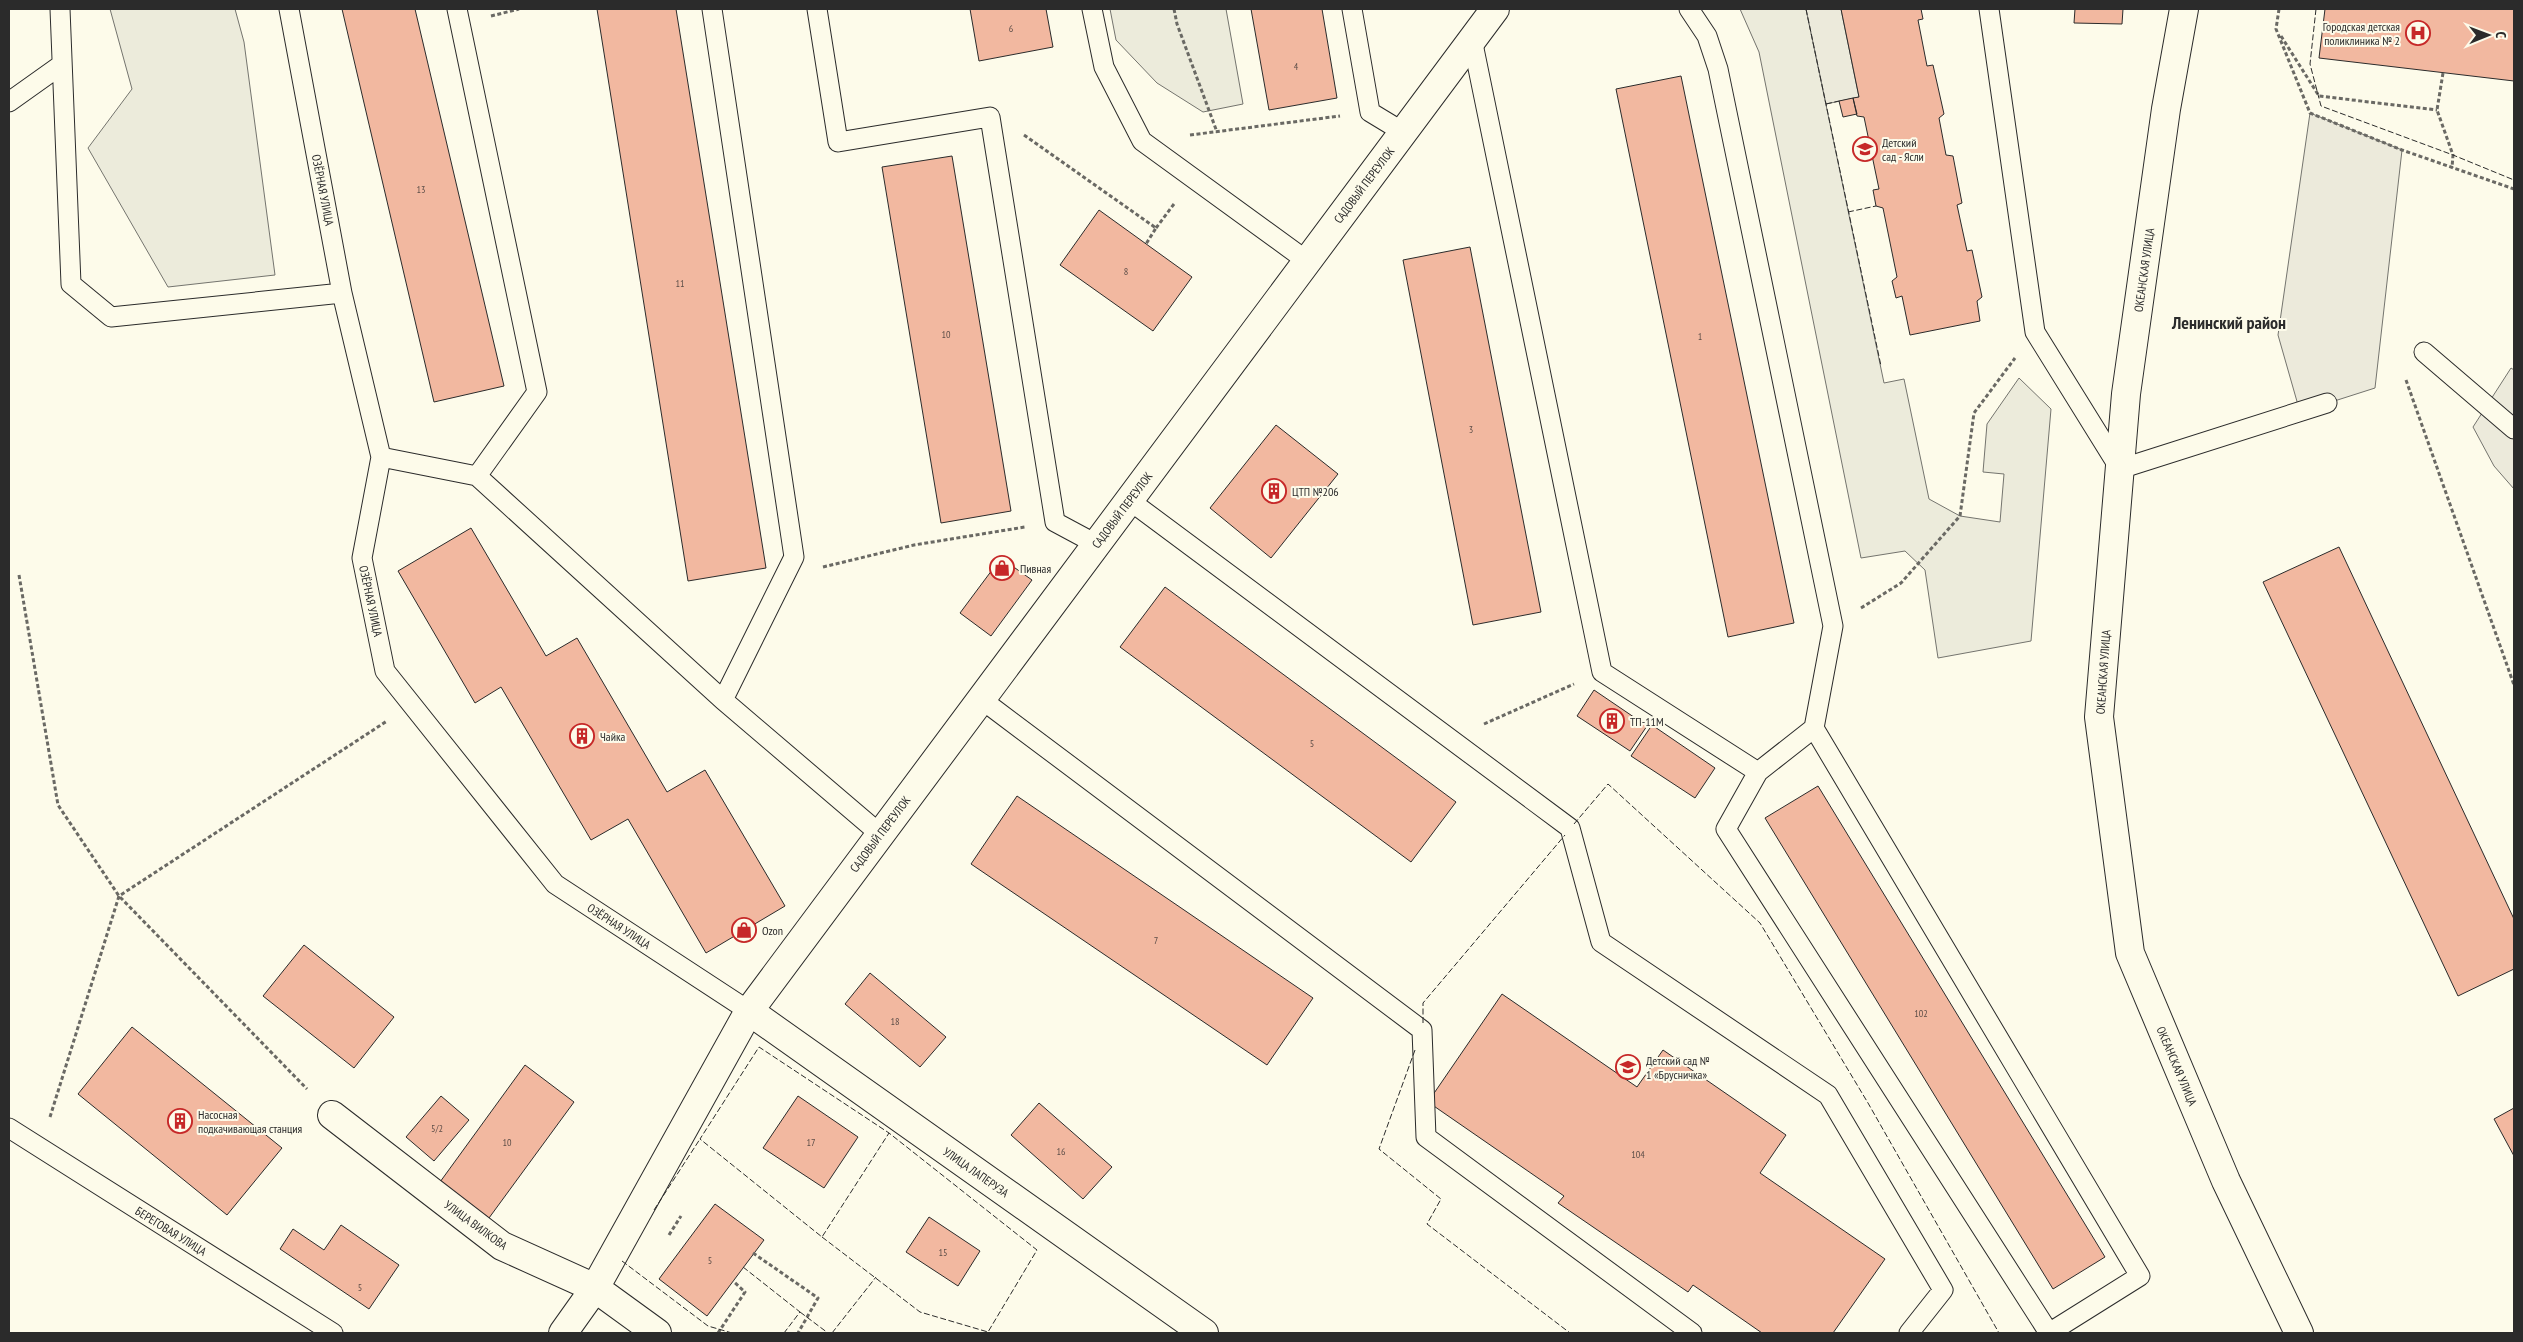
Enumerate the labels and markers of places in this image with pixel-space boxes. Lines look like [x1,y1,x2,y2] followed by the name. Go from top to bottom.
[2323,19,2400,48] place label: Городская детская поликлиника № 2
[2405,20,2431,46] hospital icon: Городская детская поликлиника № 2
[1882,135,1924,164] place label: Детский сад - Ясли
[1852,136,1878,162] school or university icon: Детский сад - Ясли
[1261,478,1287,504] building icon: ЦТП №206
[1292,484,1339,499] place label: ЦТП №206
[989,555,1015,581] shop icon: Пивная
[1020,561,1051,576] place label: Пивная
[1599,708,1625,734] building icon: ТП-11М
[1630,714,1664,729] place label: ТП-11М
[569,723,595,749] building icon: Чайка
[600,729,626,744] place label: Чайка
[731,917,757,943] shop icon: Ozon
[762,923,783,938] place label: Ozon
[1646,1053,1710,1082] place label: Детский сад № 1 «Брусничка»
[1615,1054,1641,1080] school or university icon: Детский сад № 1 «Брусничка»
[198,1107,303,1136] place label: Насосная подкачивающая станция
[167,1108,193,1134] building icon: Насосная подкачивающая станция

